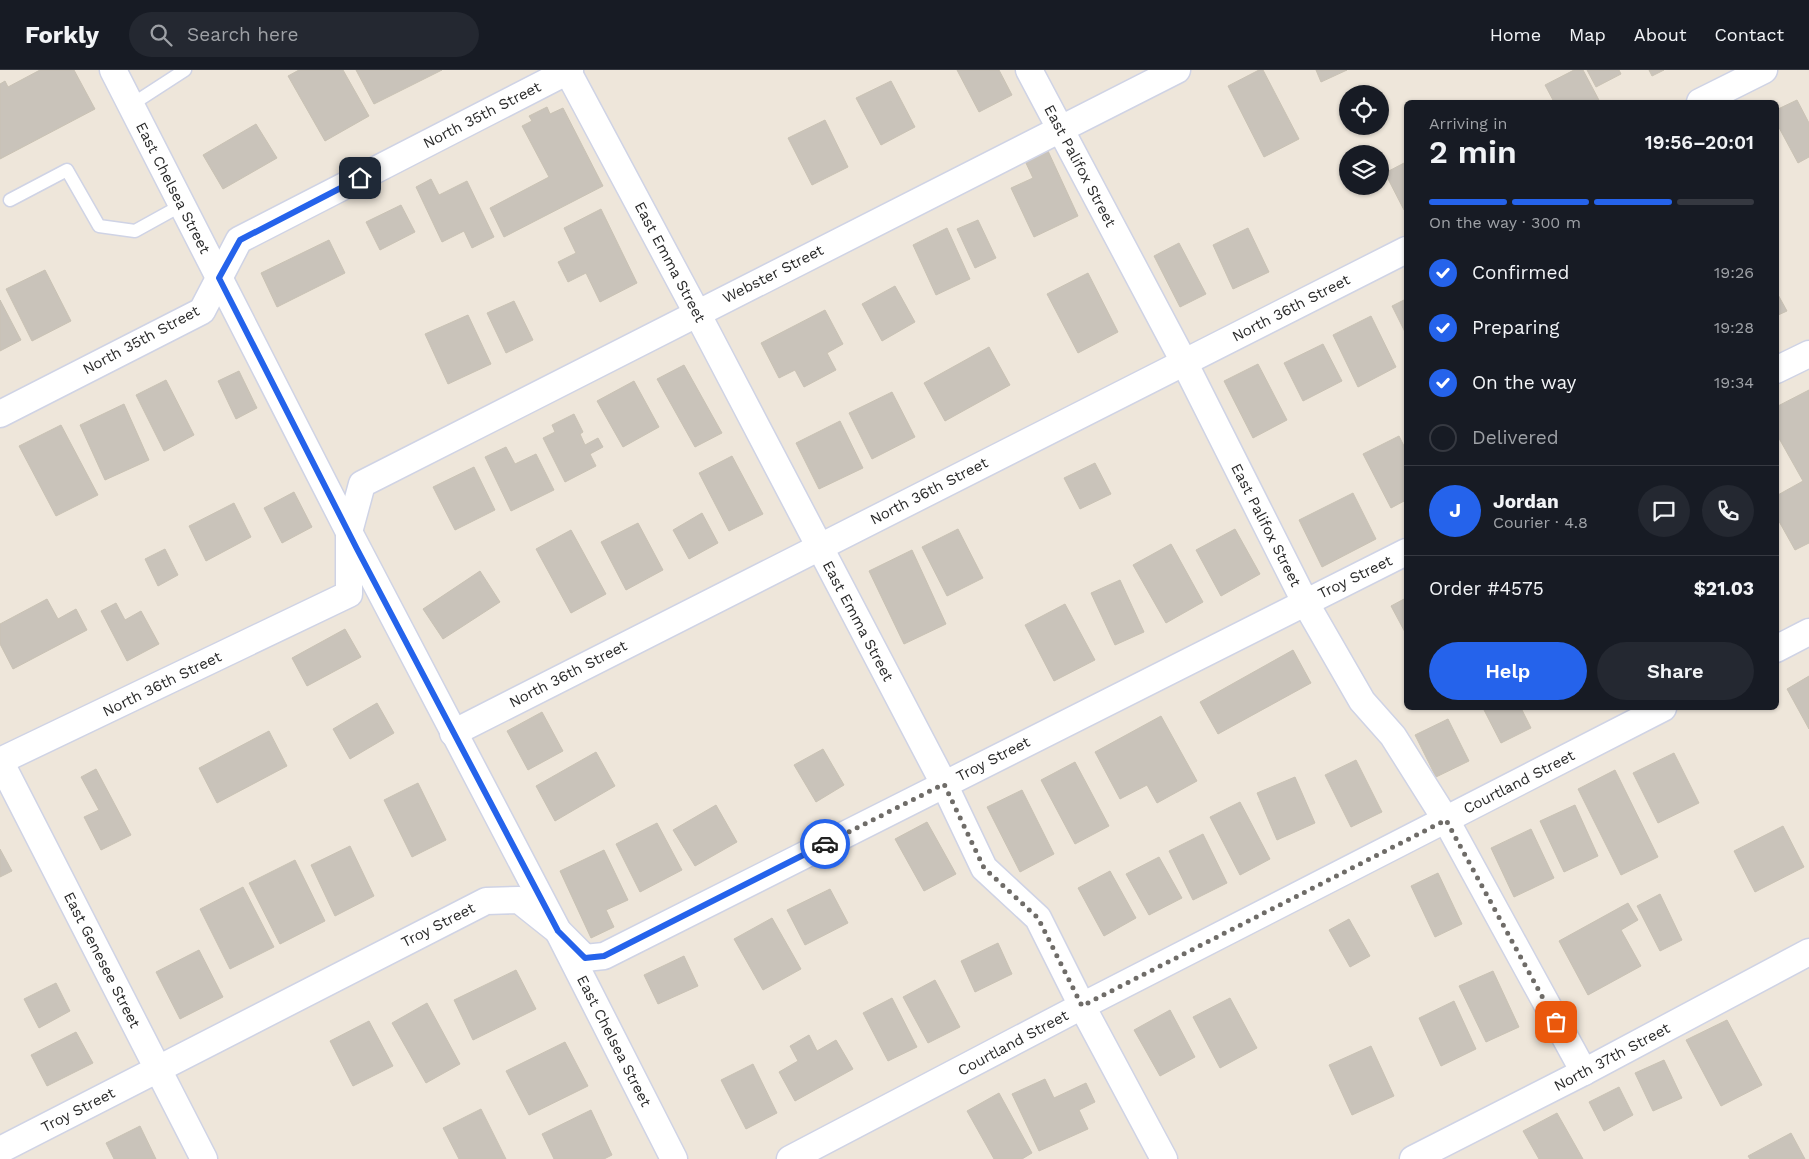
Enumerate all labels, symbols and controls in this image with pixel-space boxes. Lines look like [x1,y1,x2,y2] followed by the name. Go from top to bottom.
[129,12,479,57] search box
[25,21,99,49] text: Forkly
[147,21,175,49] icon: search
[187,23,298,46] text: Search here
[1490,24,1541,45] text: Home
[1569,24,1606,45] text: Map
[1634,24,1686,45] text: About
[1714,24,1784,45] text: Contact
[420,77,544,152] street label: North 35th Street
[1339,85,1389,195] map controls
[1339,85,1389,135] button: locate
[1040,102,1120,231] street label: East Palifox Street
[1429,114,1507,133] text: Arriving in
[132,119,214,257] street label: East Chelsea Street
[1645,131,1754,154] text: 19:56–20:01
[1429,133,1517,171] text: 2 min
[1339,145,1389,195] button: layers
[339,157,381,199] pin
[346,164,374,192] icon: home
[631,199,710,326] street label: East Emma Street
[1429,213,1581,232] text: On the way · 300 m
[720,240,827,307] street label: Webster Street
[1429,259,1457,287] icon: check
[1472,261,1569,284] text: Confirmed
[1714,263,1754,282] text: 19:26
[1229,270,1354,346] street label: North 36th Street
[80,301,203,378] street label: North 35th Street
[1429,314,1457,342] icon: check
[1472,316,1559,339] text: Preparing
[1714,318,1754,337] text: 19:28
[1429,369,1457,397] icon: check
[1472,371,1576,394] text: On the way
[1714,373,1754,392] text: 19:34
[1472,426,1559,449] text: Delivered
[867,453,992,529] street label: North 36th Street
[1227,460,1305,590] street label: East Palifox Street
[1638,485,1690,537] button: chat
[1702,485,1754,537] button: phone
[1493,490,1559,513] text: Jordan
[1449,499,1461,522] text: J
[1493,513,1588,532] text: Courier · 4.8
[1315,551,1396,603] street label: Troy Street
[819,558,898,685] street label: East Emma Street
[1429,577,1544,600] text: Order #4575
[1694,577,1754,600] text: $21.03
[506,636,631,712] street label: North 36th Street
[1429,642,1587,700] button: Help
[1597,642,1754,700] button: Share
[100,647,225,721] street label: North 36th Street
[953,732,1034,785] street label: Troy Street
[1460,746,1578,818] street label: Courtland Street
[800,819,850,869] courier
[811,830,839,858] icon: car
[60,889,144,1032] street label: East Genesee Street
[398,898,479,951] street label: Troy Street
[573,972,655,1110] street label: East Chelsea Street
[1535,1001,1577,1043] pin
[955,1006,1072,1080] street label: Courtland Street
[1542,1008,1570,1036] icon: bag
[1551,1019,1674,1095] street label: North 37th Street
[38,1083,119,1136] street label: Troy Street

